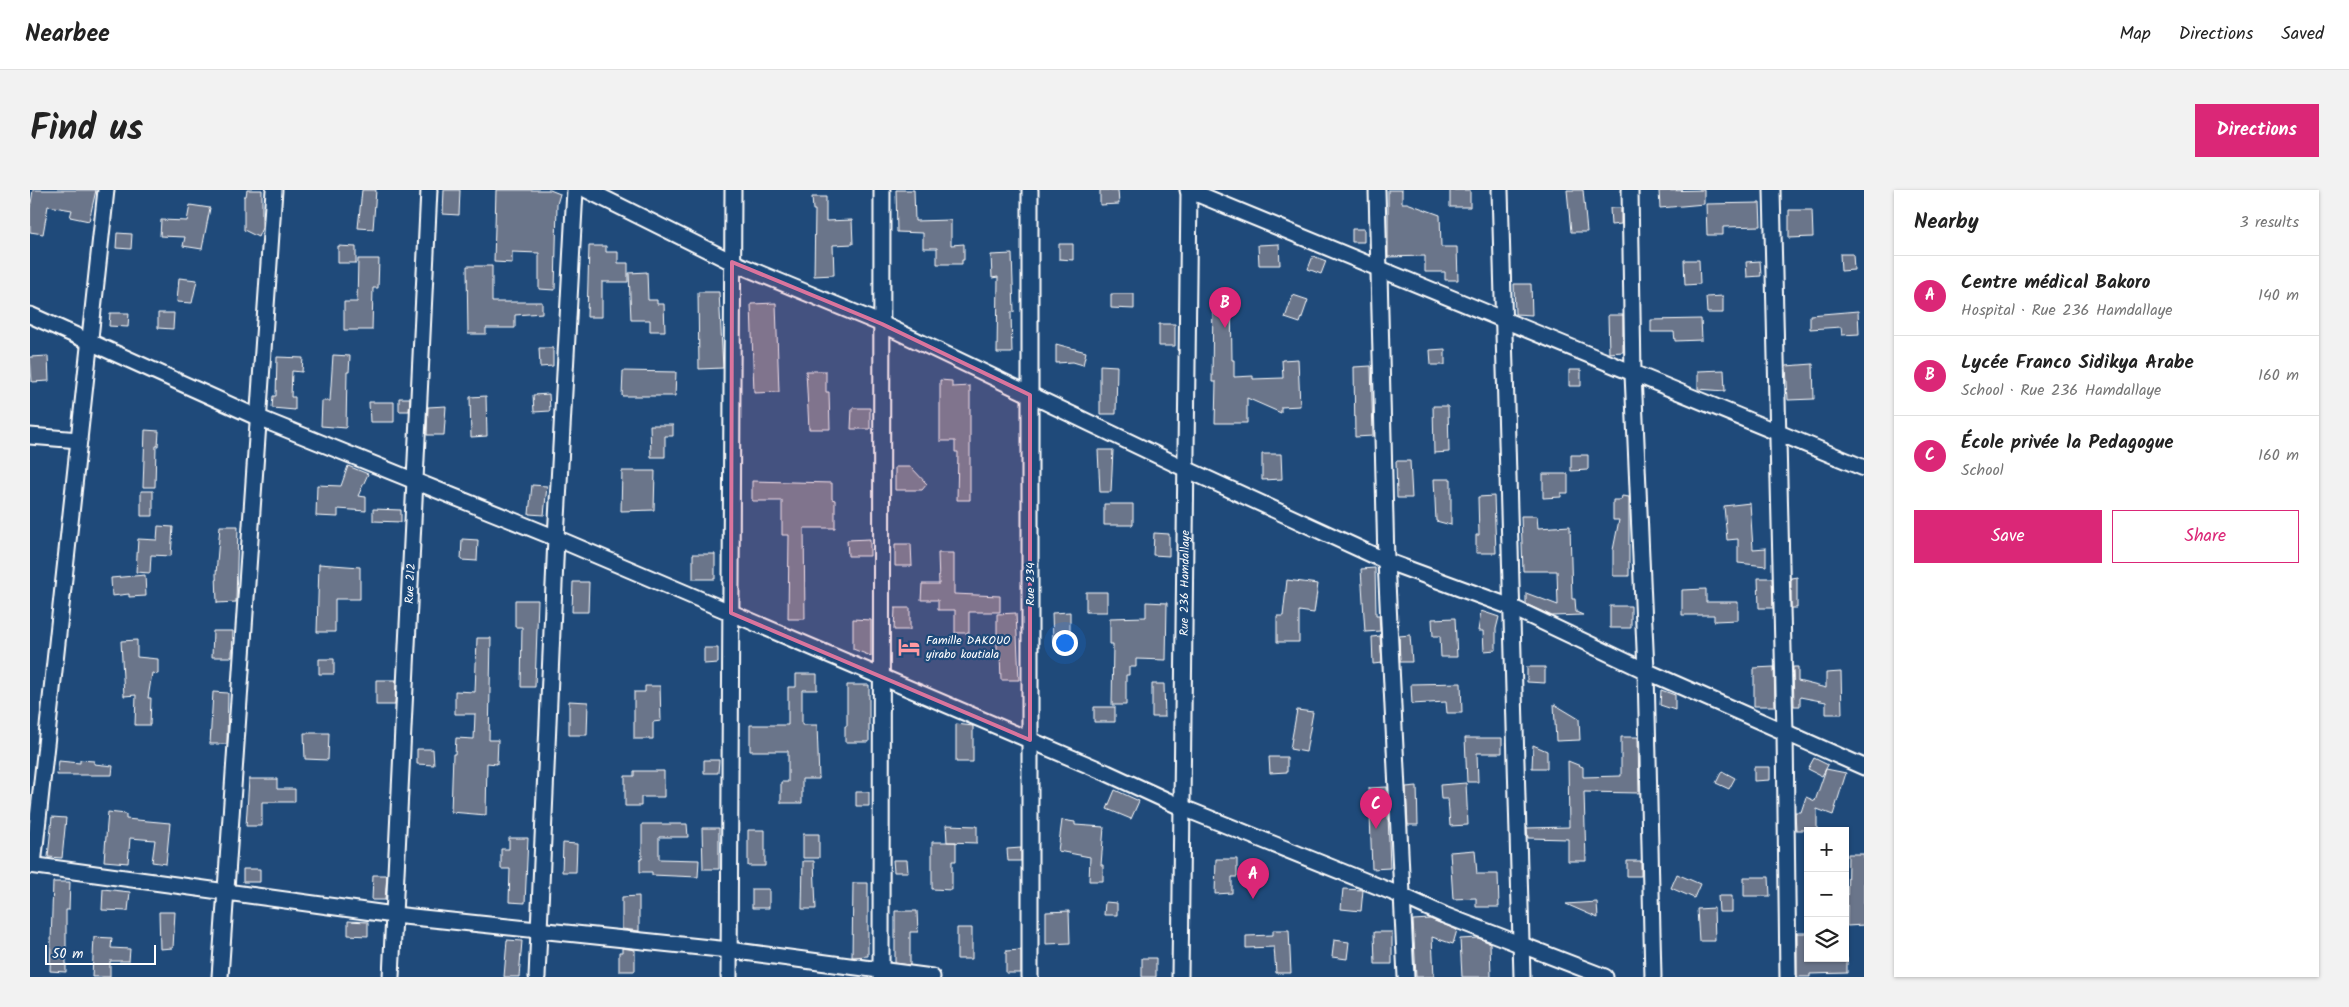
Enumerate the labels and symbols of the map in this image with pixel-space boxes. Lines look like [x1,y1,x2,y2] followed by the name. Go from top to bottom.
[1209,287,1241,328] pin: B
[1174,529,1195,636] street label: Rue 236 Hamdallaye
[1021,562,1040,606] street label: Rue 234
[400,563,420,604] street label: Rue 212
[1052,630,1078,656] your location
[925,631,1011,664] place label: Famille DAKOUO yirabo koutiala
[896,634,922,660] hotel icon: Famille DAKOUO yirabo koutiala
[1360,788,1392,829] pin: C
[1237,858,1269,899] pin: A
[45,942,156,965] scale bar

